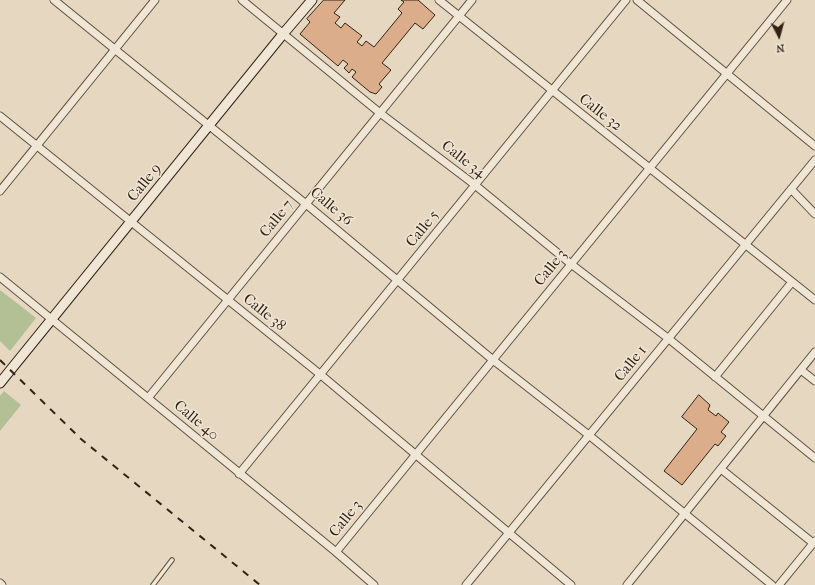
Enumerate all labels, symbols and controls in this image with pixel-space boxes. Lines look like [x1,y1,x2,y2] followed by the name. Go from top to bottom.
[759,16,799,56] north arrow
[775,42,785,55] text: N
[575,91,625,135] street label: Calle 32
[437,137,489,183] street label: Calle 34
[124,160,166,206] street label: Calle 9
[306,184,356,230] street label: Calle 36
[256,197,298,241] street label: Calle 7
[403,207,443,251] street label: Calle 5
[531,246,571,290] street label: Calle 3
[239,290,289,336] street label: Calle 38
[611,342,651,386] street label: Calle 1
[170,397,222,445] street label: Calle 40
[326,497,366,541] street label: Calle 3

